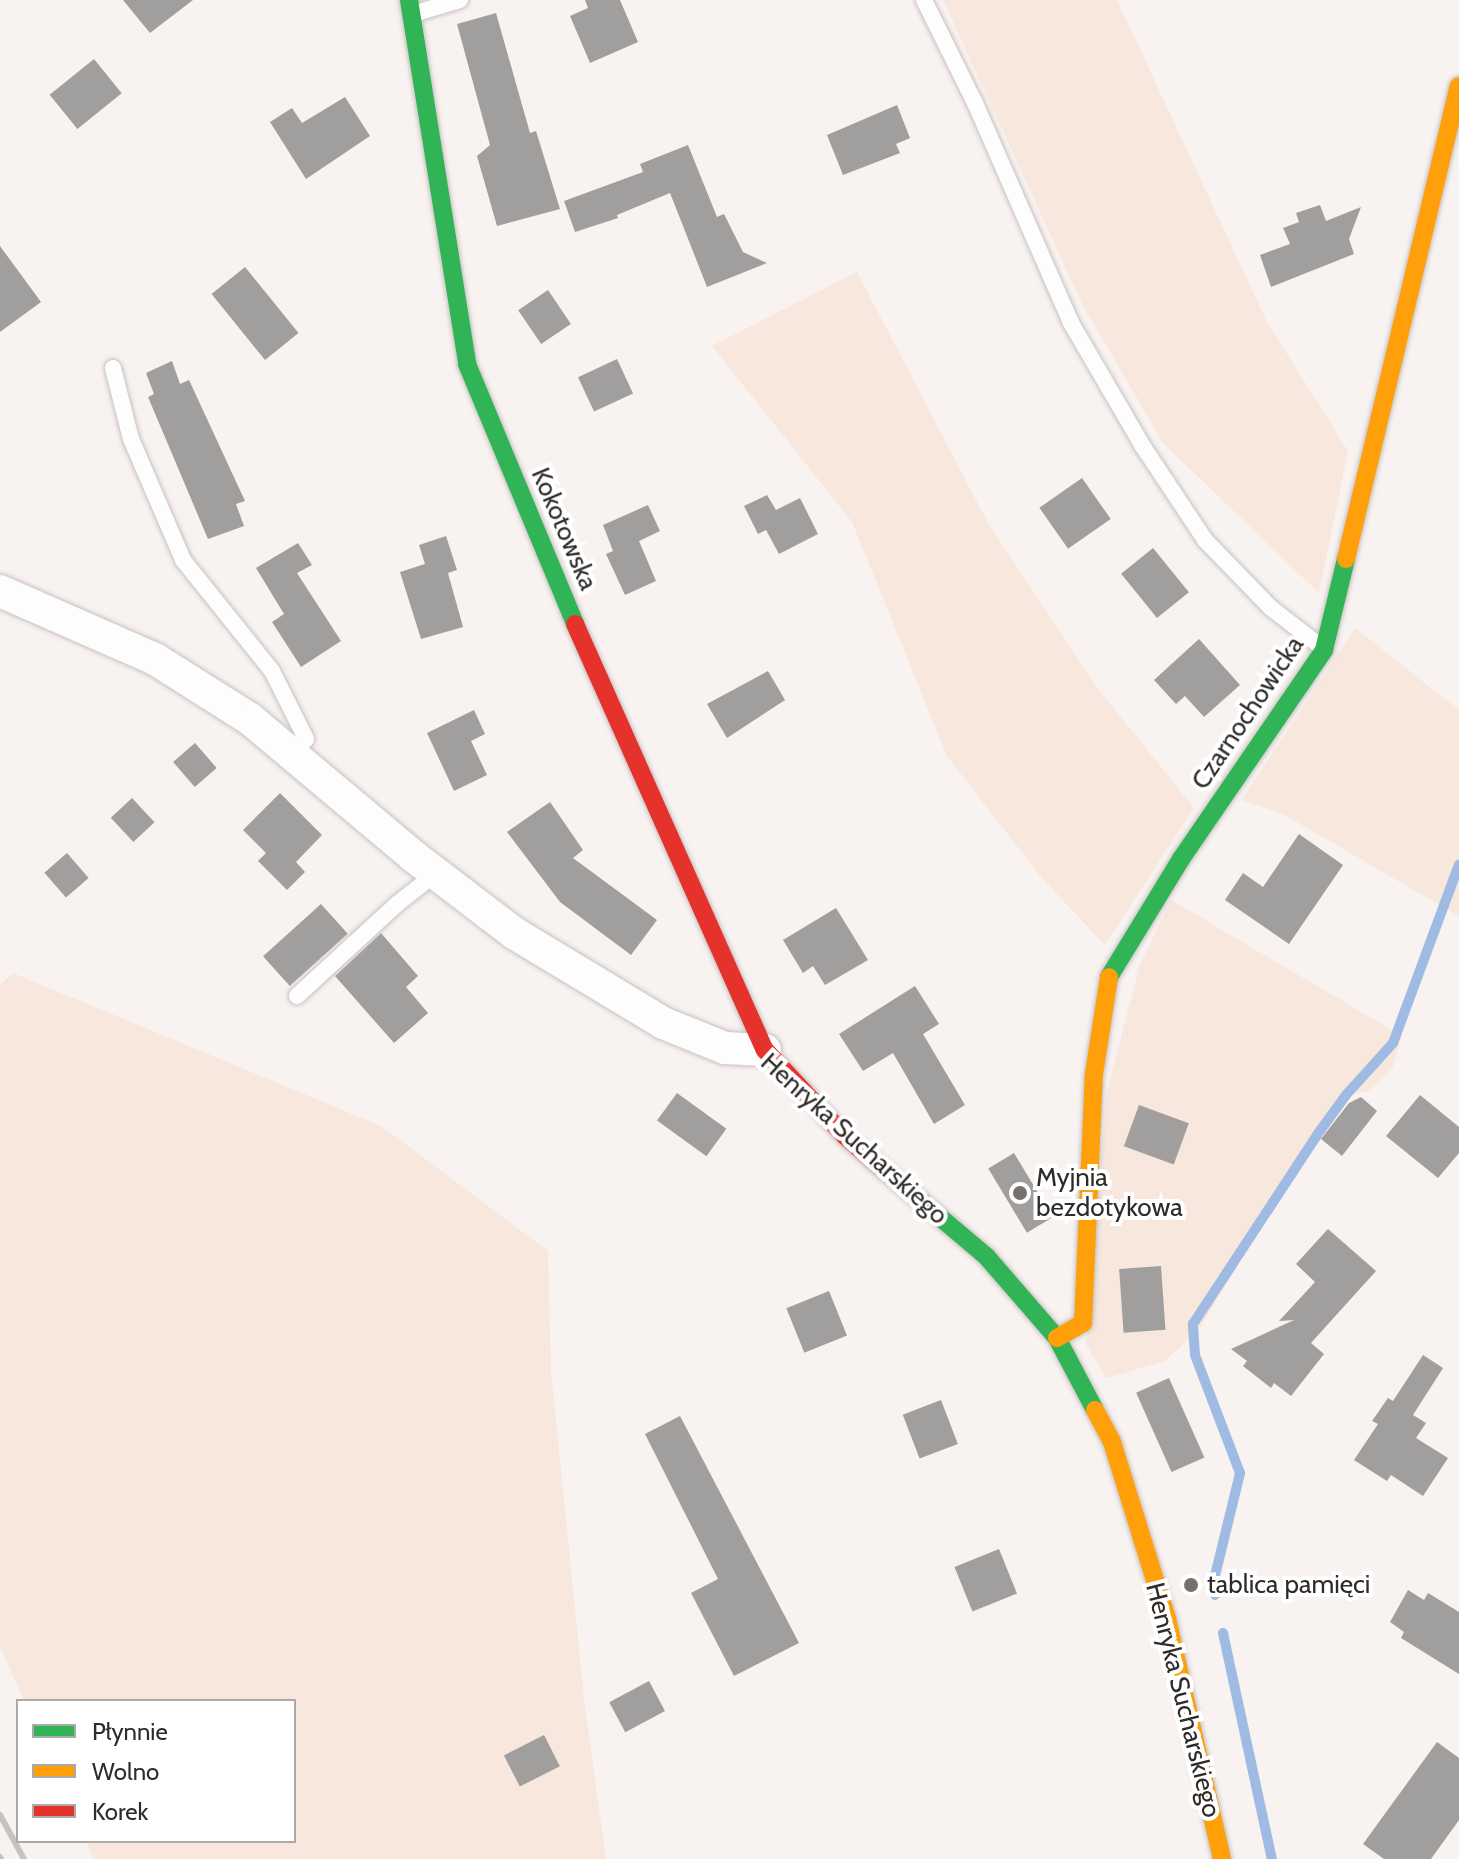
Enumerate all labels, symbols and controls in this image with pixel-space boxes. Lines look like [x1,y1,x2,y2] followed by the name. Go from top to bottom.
[524,463,604,595] street label: Kokotowska
[1185,630,1311,796] street label: Czarnochowicka
[754,1047,954,1231] street label: Henryka Sucharskiego
[1036,1162,1183,1224] place label: Myjnia bezdotykowa
[1011,1184,1029,1202] marker: Myjnia bezdotykowa
[1207,1569,1370,1601] place label: tablica pamięci
[1182,1576,1200,1594] marker: tablica pamięci
[1139,1579,1227,1821] street label: Henryka Sucharskiego
[16,1699,296,1843] legend
[92,1717,168,1746] text: Płynnie
[92,1757,159,1786] text: Wolno
[92,1797,148,1826] text: Korek

